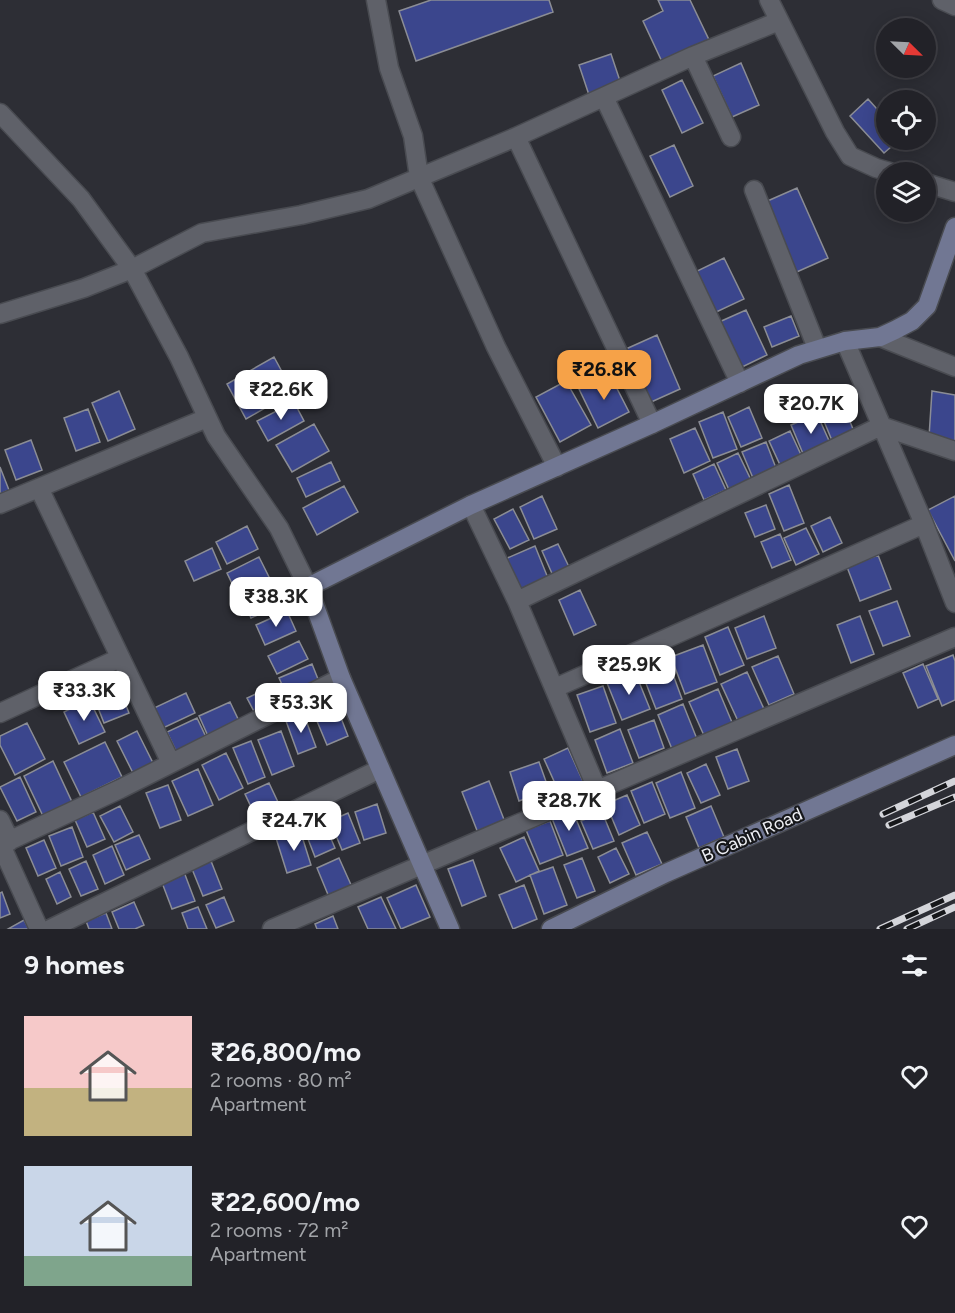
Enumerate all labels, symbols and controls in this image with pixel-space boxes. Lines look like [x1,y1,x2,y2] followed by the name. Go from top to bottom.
[876,18,936,78] north arrow
[876,18,936,222] map controls
[876,90,936,150] button: locate
[876,162,936,222] button: layers
[555,350,653,401] pin: ₹26.8K
[571,357,637,381] text: ₹26.8K
[232,370,330,421] pin: ₹22.6K
[248,377,314,401] text: ₹22.6K
[762,384,860,435] pin: ₹20.7K
[778,391,844,415] text: ₹20.7K
[227,577,325,628] pin: ₹38.3K
[244,584,308,608] text: ₹38.3K
[580,645,678,696] pin: ₹25.9K
[596,652,662,676] text: ₹25.9K
[35,671,133,722] pin: ₹33.3K
[52,678,116,702] text: ₹33.3K
[252,683,350,734] pin: ₹53.3K
[269,690,333,714] text: ₹53.3K
[520,781,618,832] pin: ₹28.7K
[536,788,602,812] text: ₹28.7K
[245,801,343,852] pin: ₹24.7K
[698,803,806,867] street label: B Cabin Road
[261,808,327,832] text: ₹24.7K
[24,949,124,981] text: 9 homes
[898,949,931,982] icon: filters
[210,1036,361,1068] text: ₹26,800/mo
[72,1040,144,1112] icon: home
[898,1060,931,1093] icon: heart
[210,1068,352,1092] text: 2 rooms · 80 m²
[210,1092,307,1116] text: Apartment
[210,1186,360,1218] text: ₹22,600/mo
[72,1190,144,1262] icon: home
[898,1210,931,1243] icon: heart
[210,1218,348,1242] text: 2 rooms · 72 m²
[210,1242,307,1266] text: Apartment

